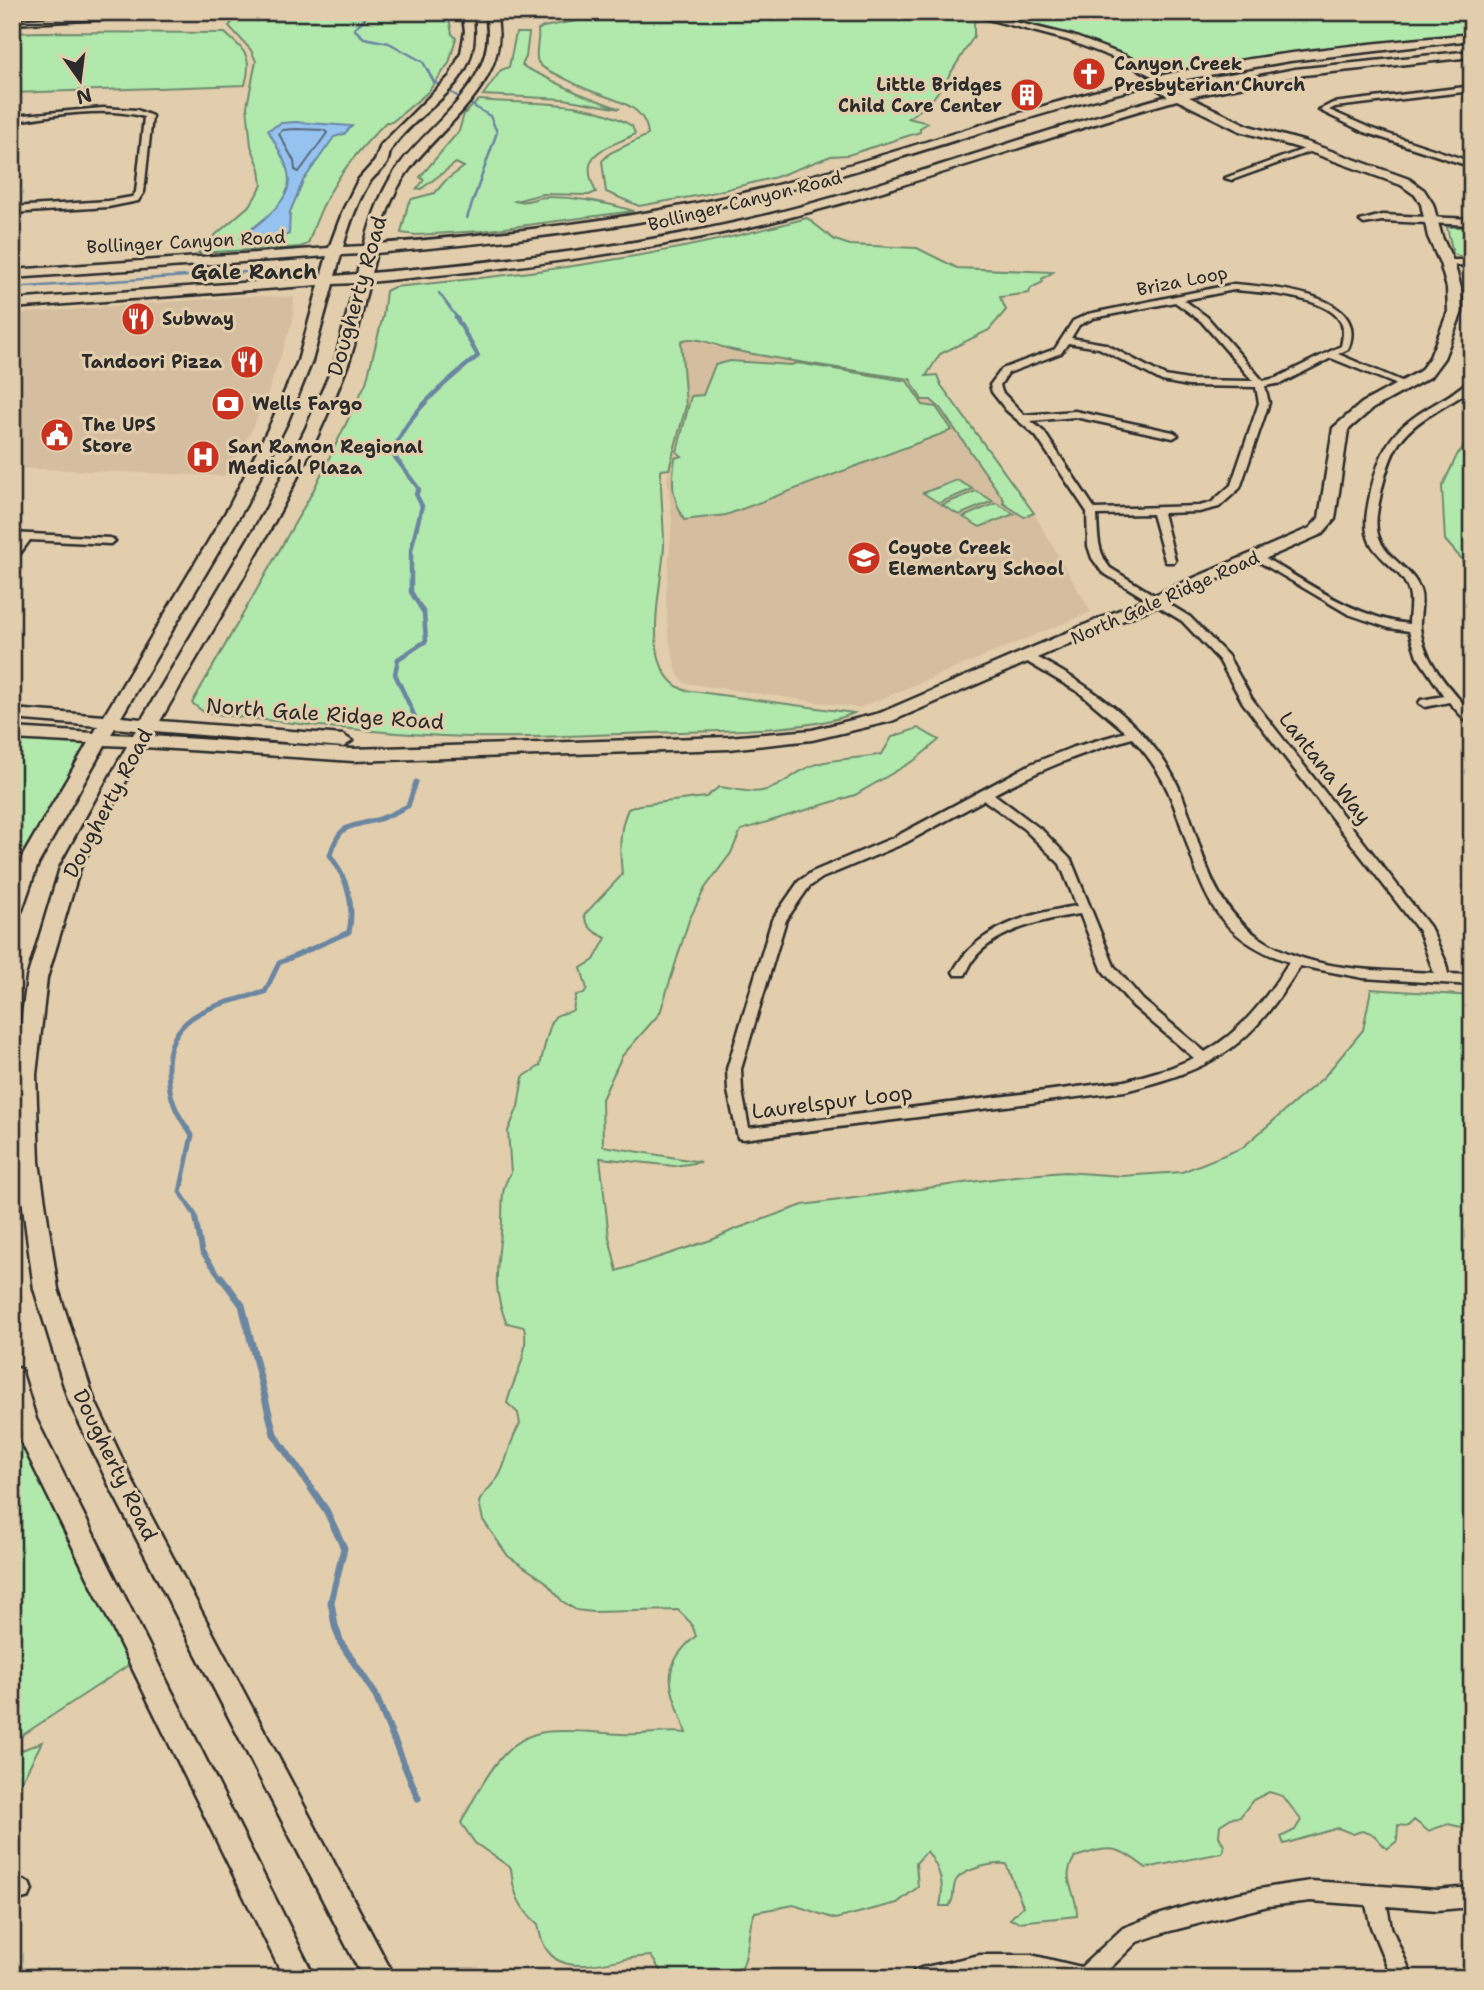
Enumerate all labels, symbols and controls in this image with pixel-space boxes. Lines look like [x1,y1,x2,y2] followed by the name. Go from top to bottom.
[46,46,116,116] north arrow
[1114,52,1305,97] place label: Canyon Creek Presbyterian Church
[1070,55,1108,93] church icon: Canyon Creek Presbyterian Church
[838,73,1002,118] place label: Little Bridges Child Care Center
[1008,76,1046,114] building icon: Little Bridges Child Care Center
[74,82,94,110] text: N
[645,165,845,237] street label: Bollinger Canyon Road
[321,213,393,379] street label: Dougherty Road
[86,225,286,259] street label: Bollinger Canyon Road
[191,258,317,286] district label: Gale Ranch
[1135,260,1229,302] street label: Briza Loop
[119,300,157,338] restaurant icon: Subway
[162,307,234,331] place label: Subway
[228,343,266,381] restaurant icon: Tandoori Pizza
[81,350,223,374] place label: Tandoori Pizza
[209,385,247,423] bank icon: Wells Fargo
[252,392,362,416] place label: Wells Fargo
[82,413,156,458] place label: The UPS Store
[38,416,76,454] public building icon: The UPS Store
[228,435,423,480] place label: San Ramon Regional Medical Plaza
[184,438,222,476] hospital icon: San Ramon Regional Medical Plaza
[888,536,1064,581] place label: Coyote Creek Elementary School
[845,539,883,577] school or university icon: Coyote Creek Elementary School
[1067,545,1263,651] street label: North Gale Ridge Road
[205,692,445,736] street label: North Gale Ridge Road
[1272,706,1378,830] street label: Lantana Way
[57,723,159,883] street label: Dougherty Road
[750,1078,914,1126] street label: Laurelspur Loop
[66,1384,164,1546] street label: Dougherty Road

